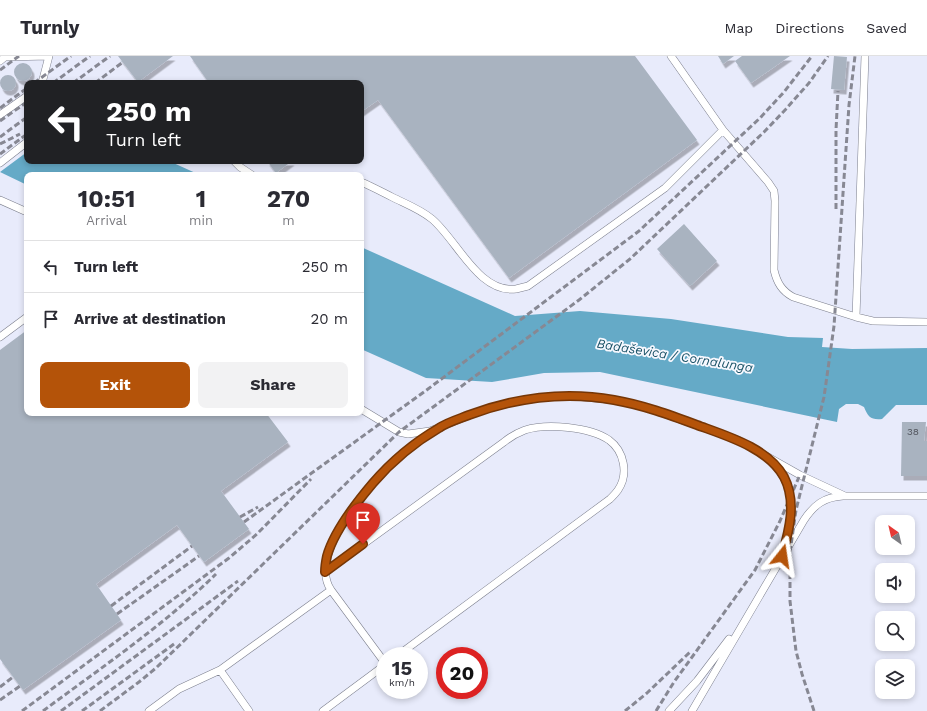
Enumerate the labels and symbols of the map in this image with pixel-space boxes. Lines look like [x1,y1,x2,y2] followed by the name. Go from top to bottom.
[596,336,754,375] water label: Badaševica / Cornalunga
[907,426,919,437] house number: 38
[346,503,380,544] pin
[875,515,915,555] north arrow
[761,535,803,577] position arrow
[436,647,488,699] speed limit sign: 20

